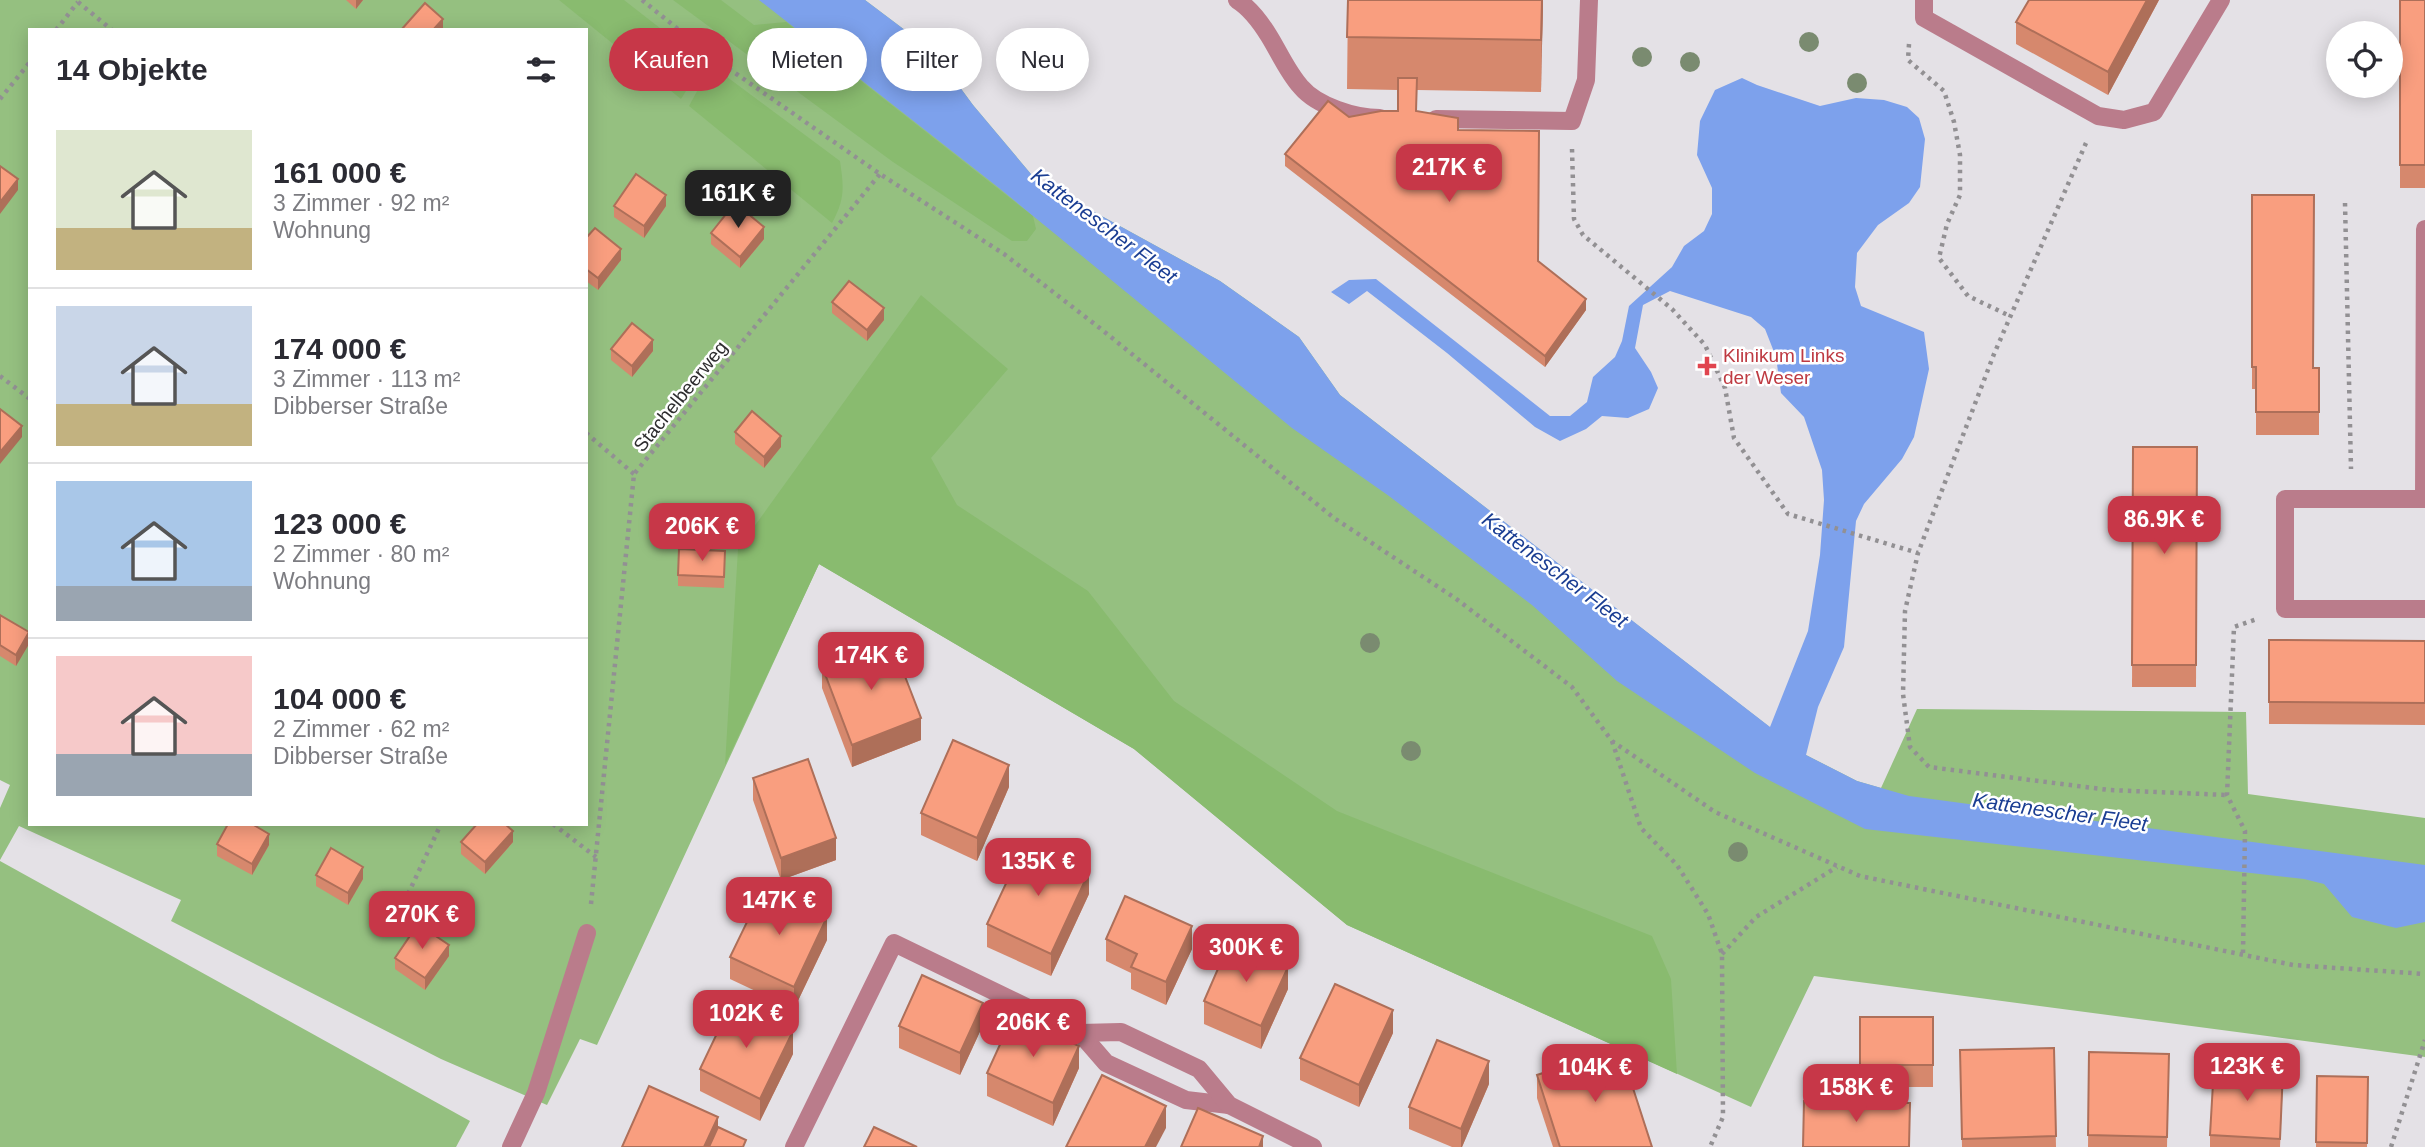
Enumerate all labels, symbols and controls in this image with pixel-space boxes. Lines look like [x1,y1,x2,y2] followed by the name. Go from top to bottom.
[2326,21,2403,98] map controls
[2326,21,2403,98] button: locate
[609,28,733,91] chip: Kaufen
[747,28,867,91] chip: Mieten
[881,28,982,91] chip: Filter
[996,28,1089,91] chip: Neu
[522,51,560,89] icon: filters
[56,53,208,86] text: 14 Objekte
[1392,144,1506,204] pin: 217K €
[1412,154,1486,180] text: 217K €
[273,156,406,189] text: 161 000 €
[112,158,196,242] icon: home
[1027,163,1183,289] water label: Kattenescher Fleet
[681,170,795,230] pin: 161K €
[701,180,775,206] text: 161K €
[273,190,449,216] text: 3 Zimmer · 92 m²
[273,217,371,243] text: Wohnung
[273,332,406,365] text: 174 000 €
[112,334,196,418] icon: home
[629,337,731,456] street label: Stachelbeerweg
[1723,345,1844,388] place label: Klinikum Links der Weser
[1697,356,1717,376] marker: Klinikum Links der Weser
[273,366,460,392] text: 3 Zimmer · 113 m²
[273,393,448,419] text: Dibberser Straße
[2099,496,2229,556] pin: 86.9K €
[645,504,759,563] pin: 206K €
[2124,506,2204,532] text: 86.9K €
[273,507,406,540] text: 123 000 €
[1478,507,1634,633] water label: Kattenescher Fleet
[112,509,196,593] icon: home
[665,513,739,539] text: 206K €
[273,541,449,567] text: 2 Zimmer · 80 m²
[273,568,371,594] text: Wohnung
[814,632,928,692] pin: 174K €
[834,642,908,668] text: 174K €
[273,682,406,715] text: 104 000 €
[112,684,196,768] icon: home
[273,716,449,742] text: 2 Zimmer · 62 m²
[273,743,448,769] text: Dibberser Straße
[1971,788,2150,835] water label: Kattenescher Fleet
[981,838,1095,898] pin: 135K €
[1001,848,1075,874] text: 135K €
[722,878,836,937] pin: 147K €
[742,887,816,913] text: 147K €
[365,892,479,951] pin: 270K €
[385,901,459,927] text: 270K €
[1189,925,1303,984] pin: 300K €
[1209,934,1283,960] text: 300K €
[689,990,803,1050] pin: 102K €
[709,1000,783,1026] text: 102K €
[976,1000,1090,1059] pin: 206K €
[996,1009,1070,1035] text: 206K €
[1538,1044,1652,1104] pin: 104K €
[2190,1044,2304,1103] pin: 123K €
[2210,1053,2284,1079] text: 123K €
[1558,1054,1632,1080] text: 104K €
[1799,1064,1913,1124] pin: 158K €
[1819,1074,1893,1100] text: 158K €

